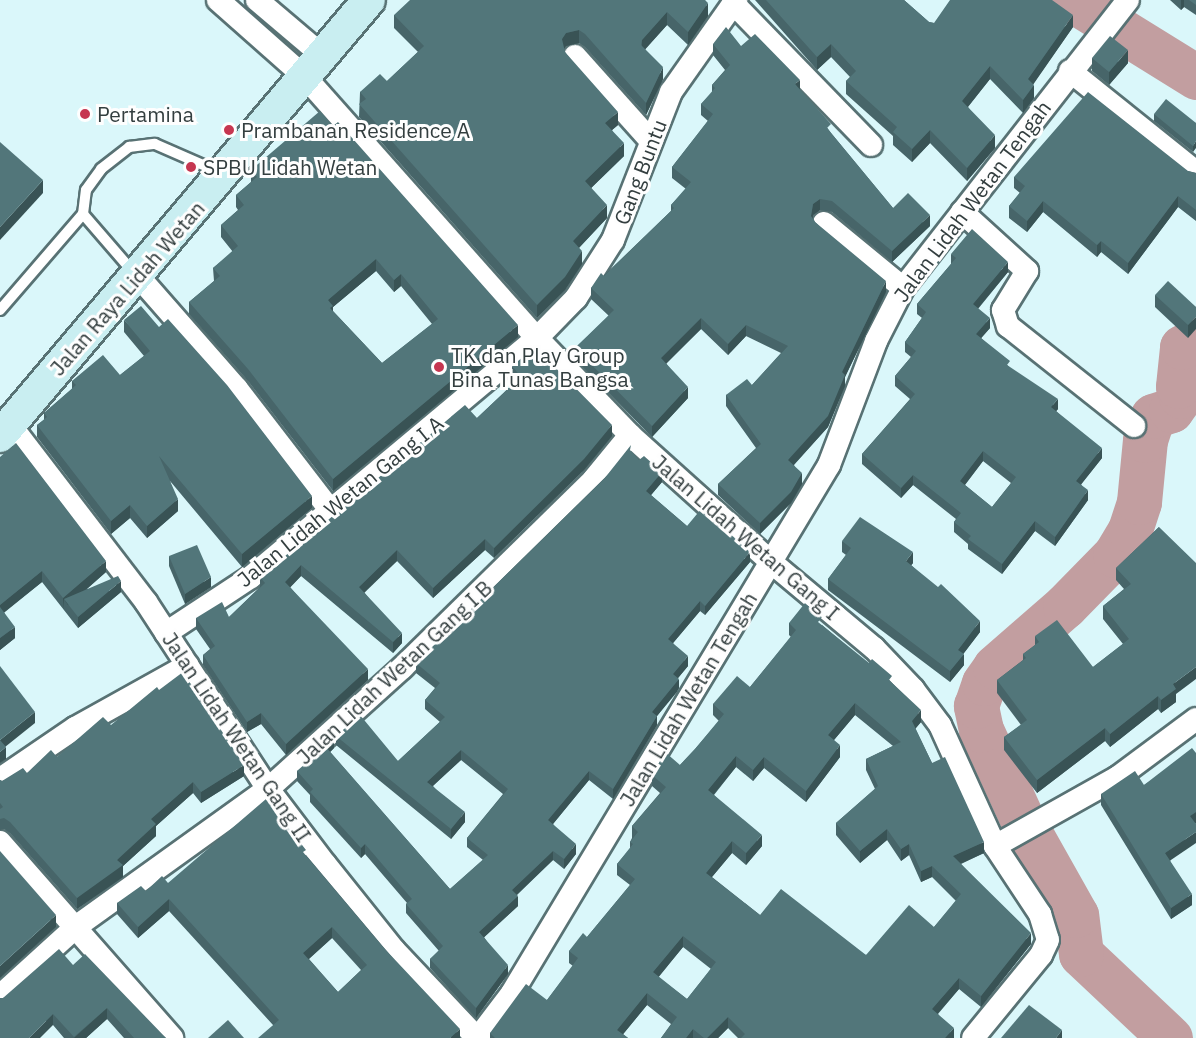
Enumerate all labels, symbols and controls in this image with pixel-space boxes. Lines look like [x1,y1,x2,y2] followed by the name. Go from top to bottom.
[888,95,1056,307] street label: Jalan Lidah Wetan Tengah
[97,101,194,127] place label: Pertamina
[78,107,92,121] marker: Pertamina
[608,116,672,228] street label: Gang Buntu
[241,117,470,143] place label: Prambanan Residence A
[222,123,236,137] marker: Prambanan Residence A
[203,154,377,180] place label: SPBU Lidah Wetan
[184,160,198,174] marker: SPBU Lidah Wetan
[44,196,210,380] street label: Jalan Raya Lidah Wetan
[451,342,629,392] place label: TK dan Play Group Bina Tunas Bangsa
[432,360,446,374] marker: TK dan Play Group Bina Tunas Bangsa
[232,410,448,592] street label: Jalan Lidah Wetan Gang I A
[647,449,845,625] street label: Jalan Lidah Wetan Gang I
[291,575,497,769] street label: Jalan Lidah Wetan Gang I B
[614,587,762,811] street label: Jalan Lidah Wetan Tengah
[157,627,317,847] street label: Jalan Lidah Wetan Gang II

